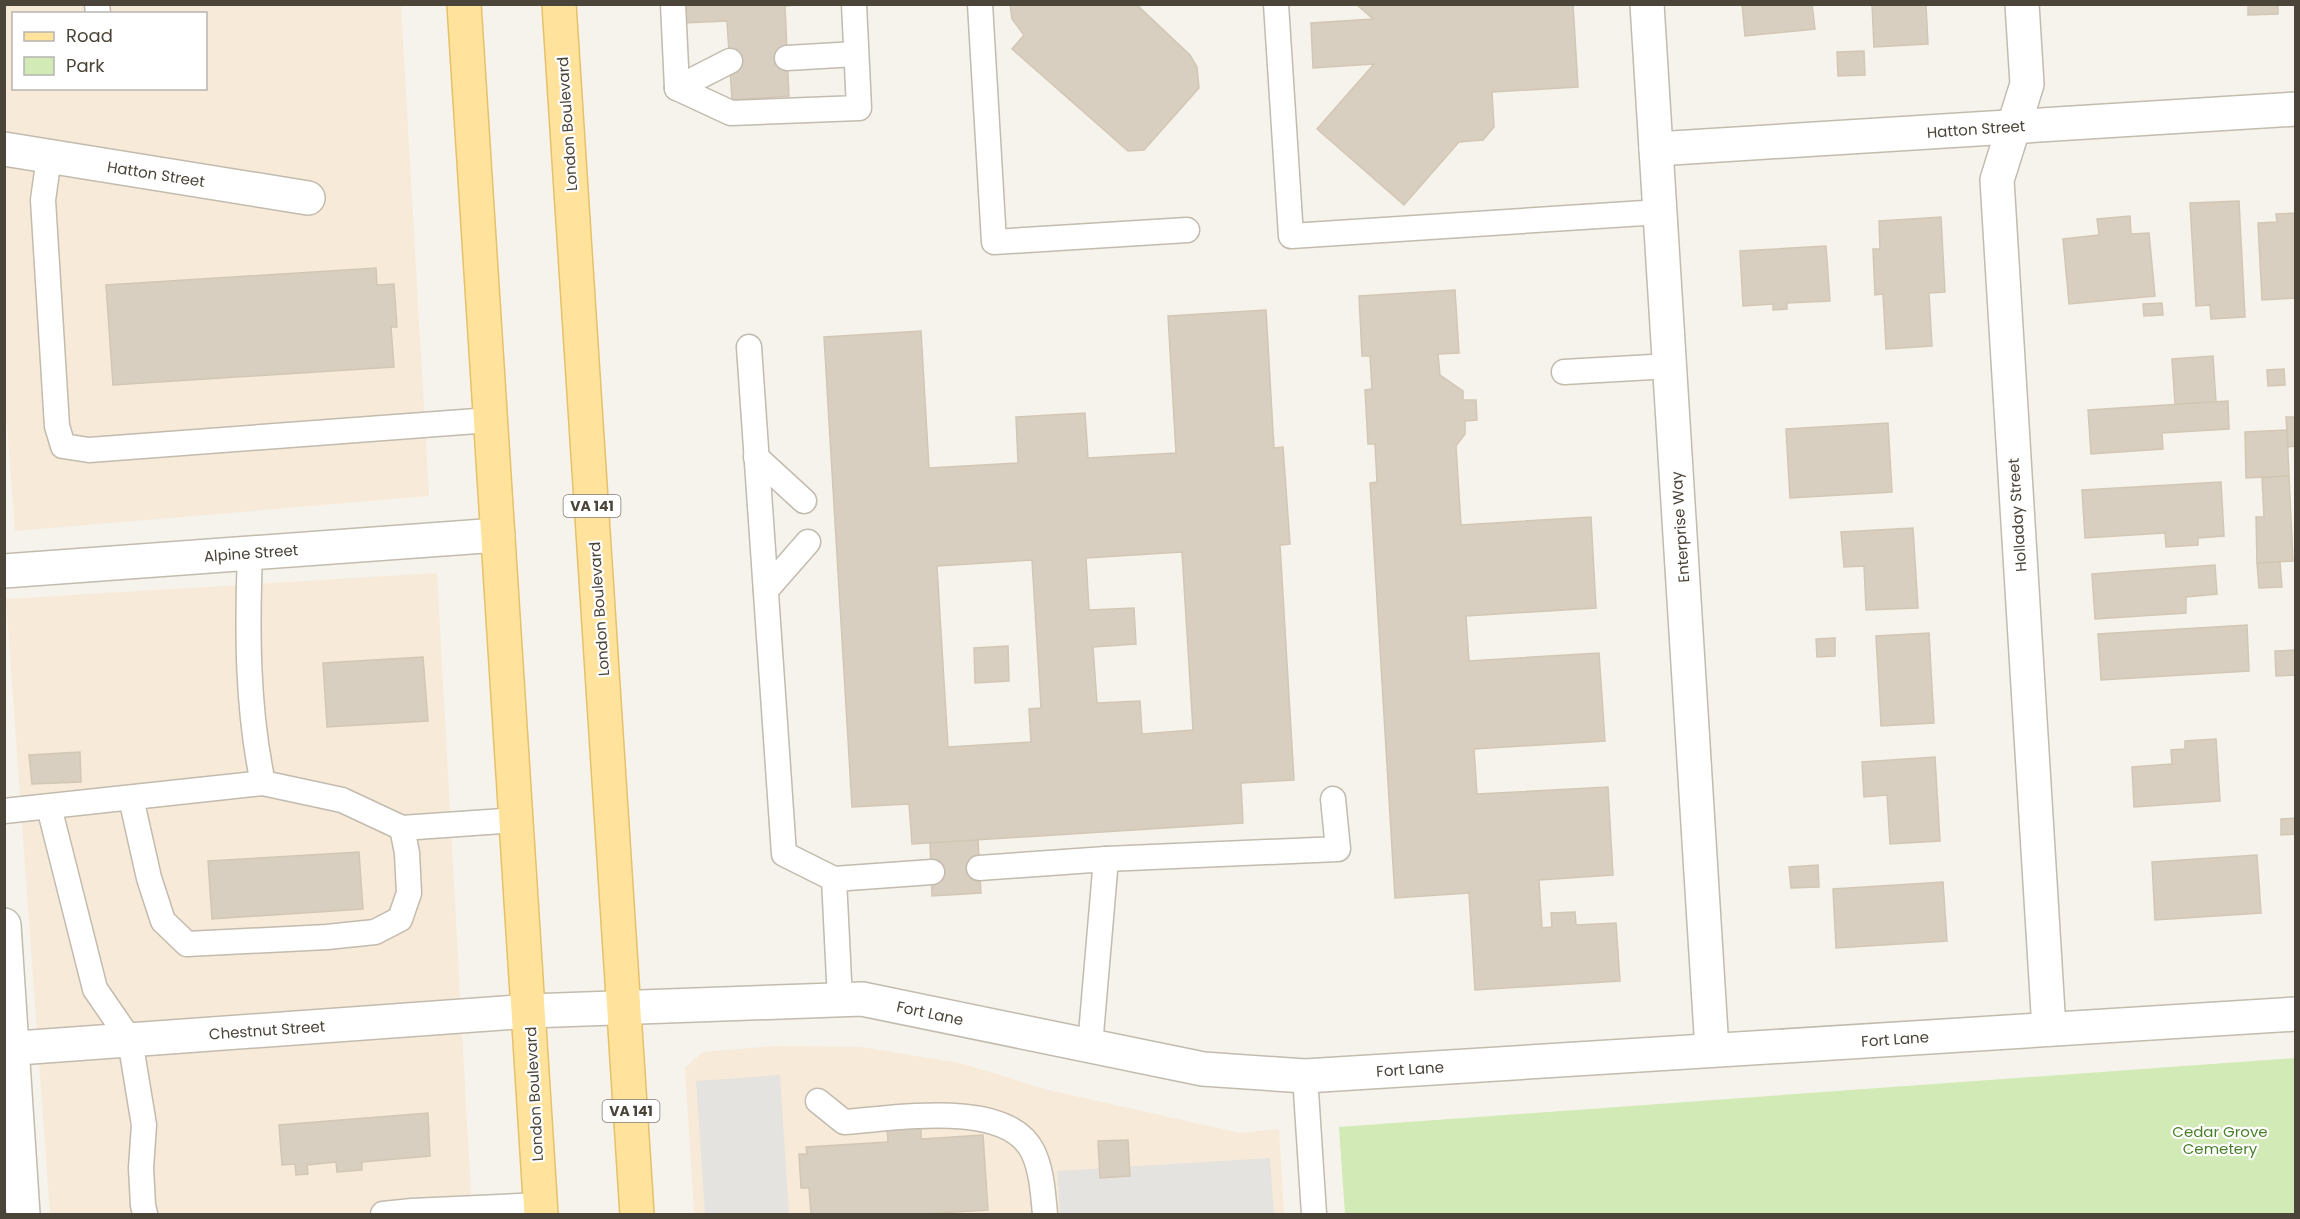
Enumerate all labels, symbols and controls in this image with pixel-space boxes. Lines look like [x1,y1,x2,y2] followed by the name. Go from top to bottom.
[12,12,207,90] legend
[66,23,113,48] text: Road
[66,53,105,78] text: Park
[552,56,582,192] street label: London Boulevard
[1926,115,2026,143] street label: Hatton Street
[106,156,206,192] street label: Hatton Street
[2003,457,2031,573] street label: Holladay Street
[1666,470,1694,583] street label: Enterprise Way
[564,495,620,517] road number: VA 141
[203,539,299,567] street label: Alpine Street
[584,541,614,677] street label: London Boulevard
[895,996,965,1030] street label: Fort Lane
[208,1015,326,1045] street label: Chestnut Street
[520,1026,548,1162] street label: London Boulevard
[1860,1026,1930,1052] street label: Fort Lane
[1375,1056,1445,1082] street label: Fort Lane
[602,1100,660,1122] road number: VA 141
[2172,1121,2268,1159] park label: Cedar Grove Cemetery

